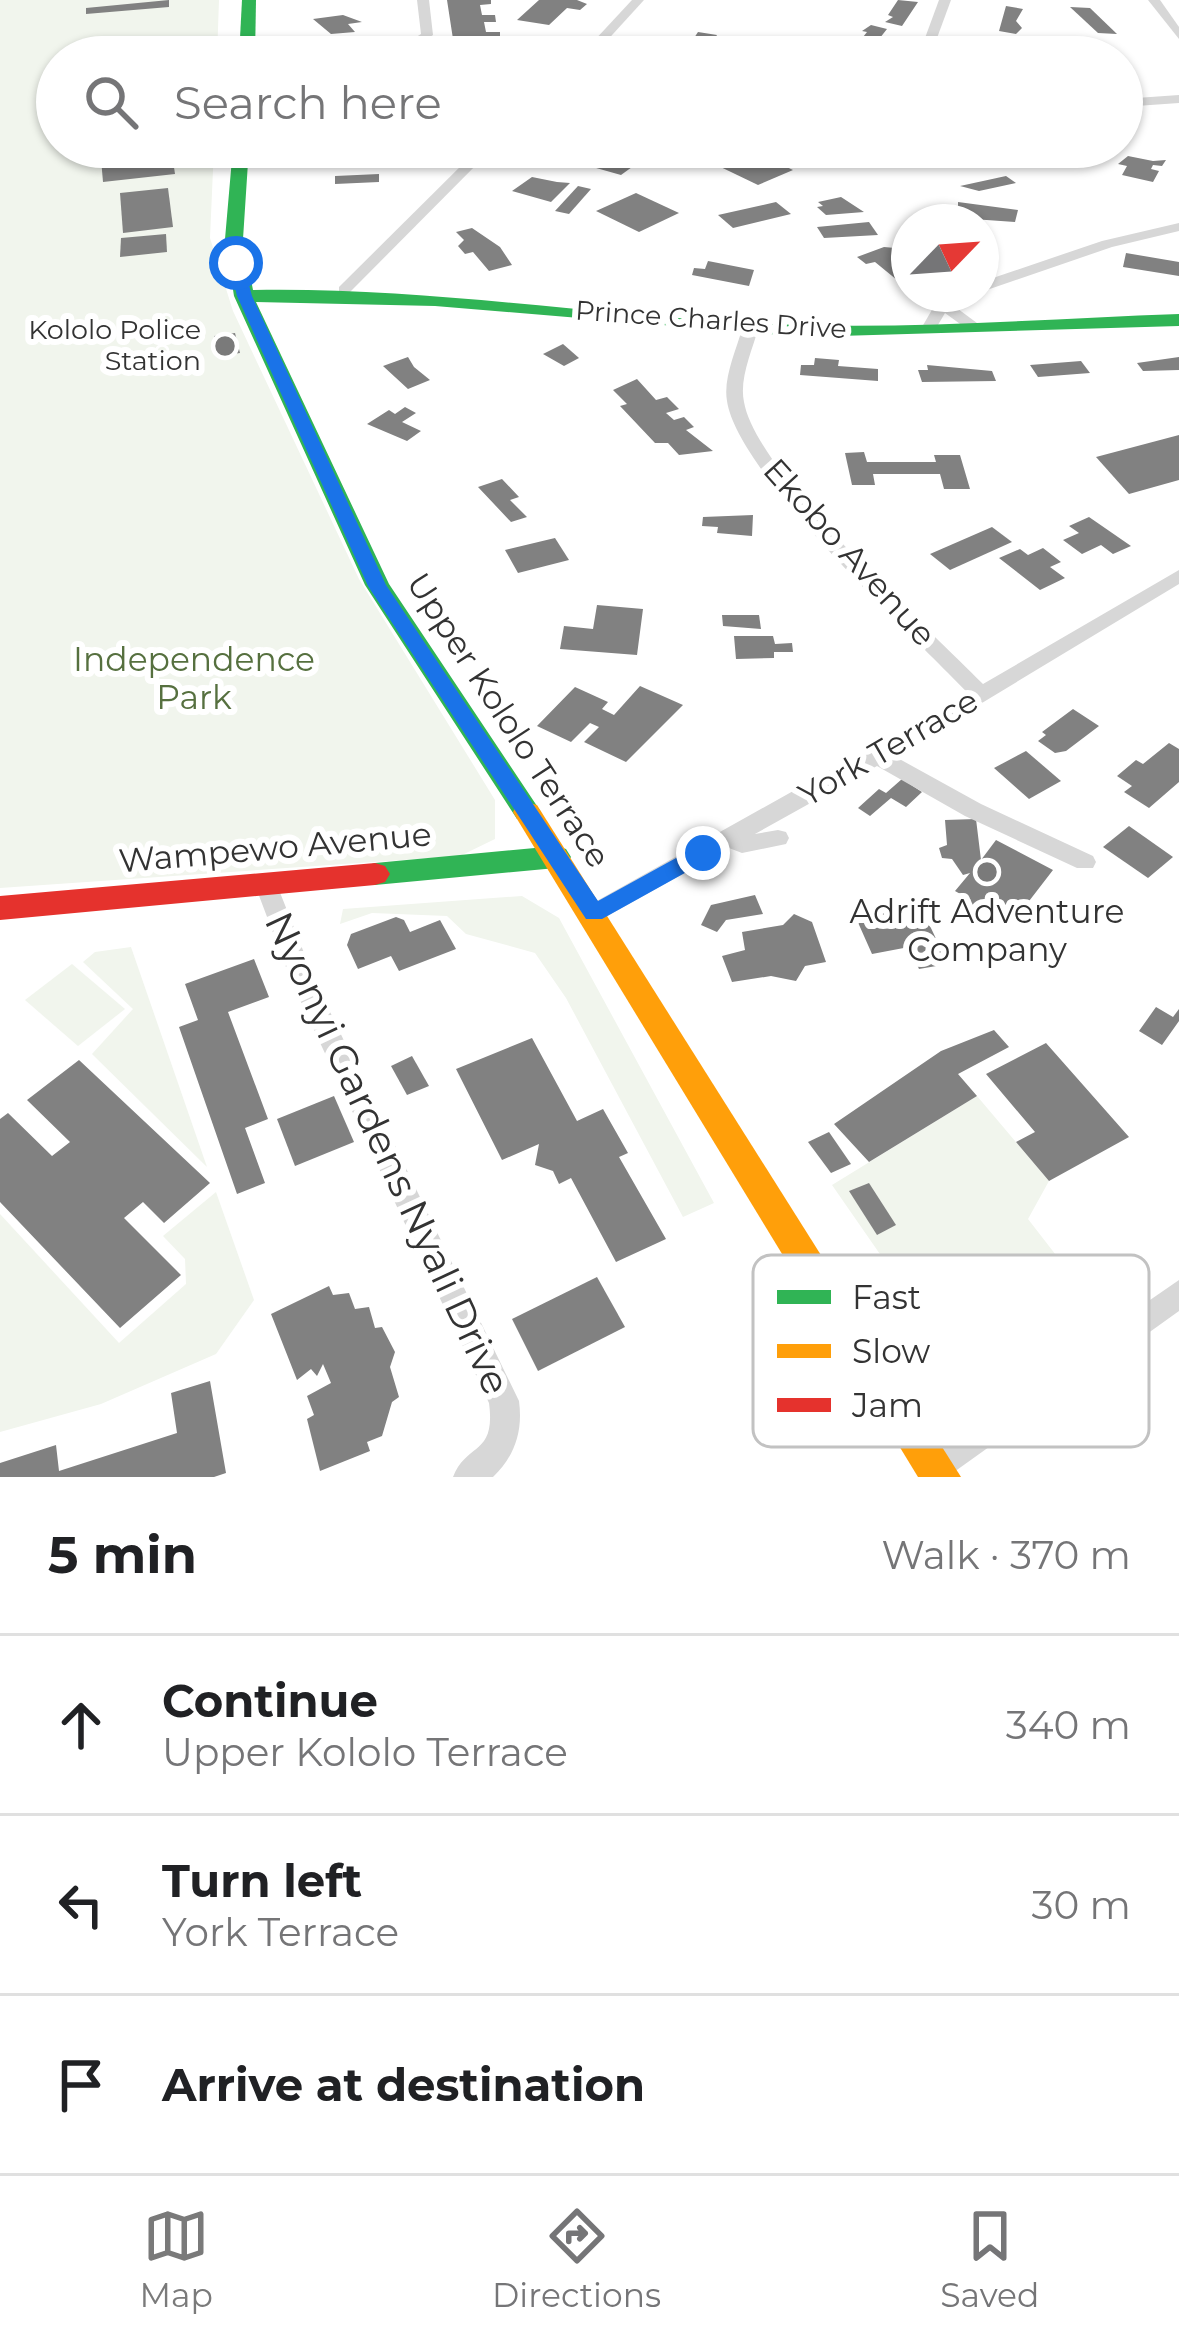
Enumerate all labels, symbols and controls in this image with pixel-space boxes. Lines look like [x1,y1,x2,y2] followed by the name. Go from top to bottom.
[36,36,1143,168] search box
[78,69,144,135] icon: search
[174,75,442,130] text: Search here
[891,204,999,312] north arrow
[209,236,263,290] route start
[574,294,848,345] street label: Prince Charles Drive
[28,313,201,377] place label: Kololo Police Station
[212,333,238,359] marker: Kololo Police Station
[755,450,945,654] street label: Ekobo Avenue
[399,565,619,875] street label: Upper Kololo Terrace
[73,639,315,717] park label: Independence Park
[791,680,985,814] street label: York Terrace
[117,813,433,881] street label: Wampewo Avenue
[676,826,730,880] route end
[974,859,1000,885] marker: Adrift Adventure Company
[850,891,1124,969] place label: Adrift Adventure Company
[255,904,521,1402] street label: Nyonyi Gardens Nyali Drive
[753,1255,1149,1447] legend
[852,1277,921,1317] text: Fast
[852,1331,930,1371] text: Slow
[851,1385,923,1425] text: Jam
[48,1524,197,1586] text: 5 min
[882,1531,1131,1579] text: Walk · 370 m
[162,1673,378,1728] text: Continue
[48,1692,114,1758] icon: ahead
[1006,1701,1131,1749] text: 340 m
[162,1728,568,1776] text: Upper Kololo Terrace
[162,1853,362,1908] text: Turn left
[48,1872,114,1938] icon: left
[1032,1881,1131,1929] text: 30 m
[162,1908,399,1956] text: York Terrace
[48,2052,114,2118] icon: arrive
[162,2057,645,2112] text: Arrive at destination
[140,2203,213,2315] tab: Map
[492,2203,661,2315] tab: Directions
[940,2203,1039,2315] tab: Saved

